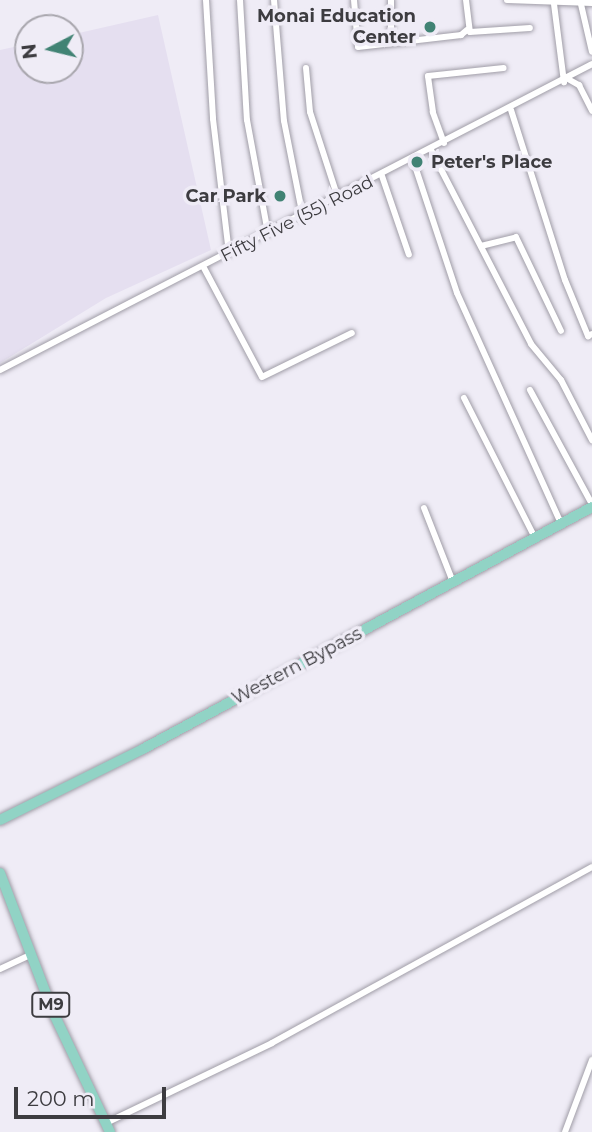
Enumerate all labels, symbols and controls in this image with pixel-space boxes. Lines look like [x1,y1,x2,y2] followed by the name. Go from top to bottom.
[257,6,416,48] place label: Monai Education Center
[14,14,84,84] north arrow
[422,19,438,35] marker: Monai Education Center
[17,42,42,60] text: N
[431,151,552,173] place label: Peter's Place
[409,154,425,170] marker: Peter's Place
[217,171,377,267] street label: Fifty Five (55) Road
[186,185,266,207] place label: Car Park
[272,188,288,204] marker: Car Park
[228,623,366,709] street label: Western Bypass
[30,993,72,1018] road number: M9
[18,1072,170,1116] scale bar
[27,1086,94,1111] text: 200 m

